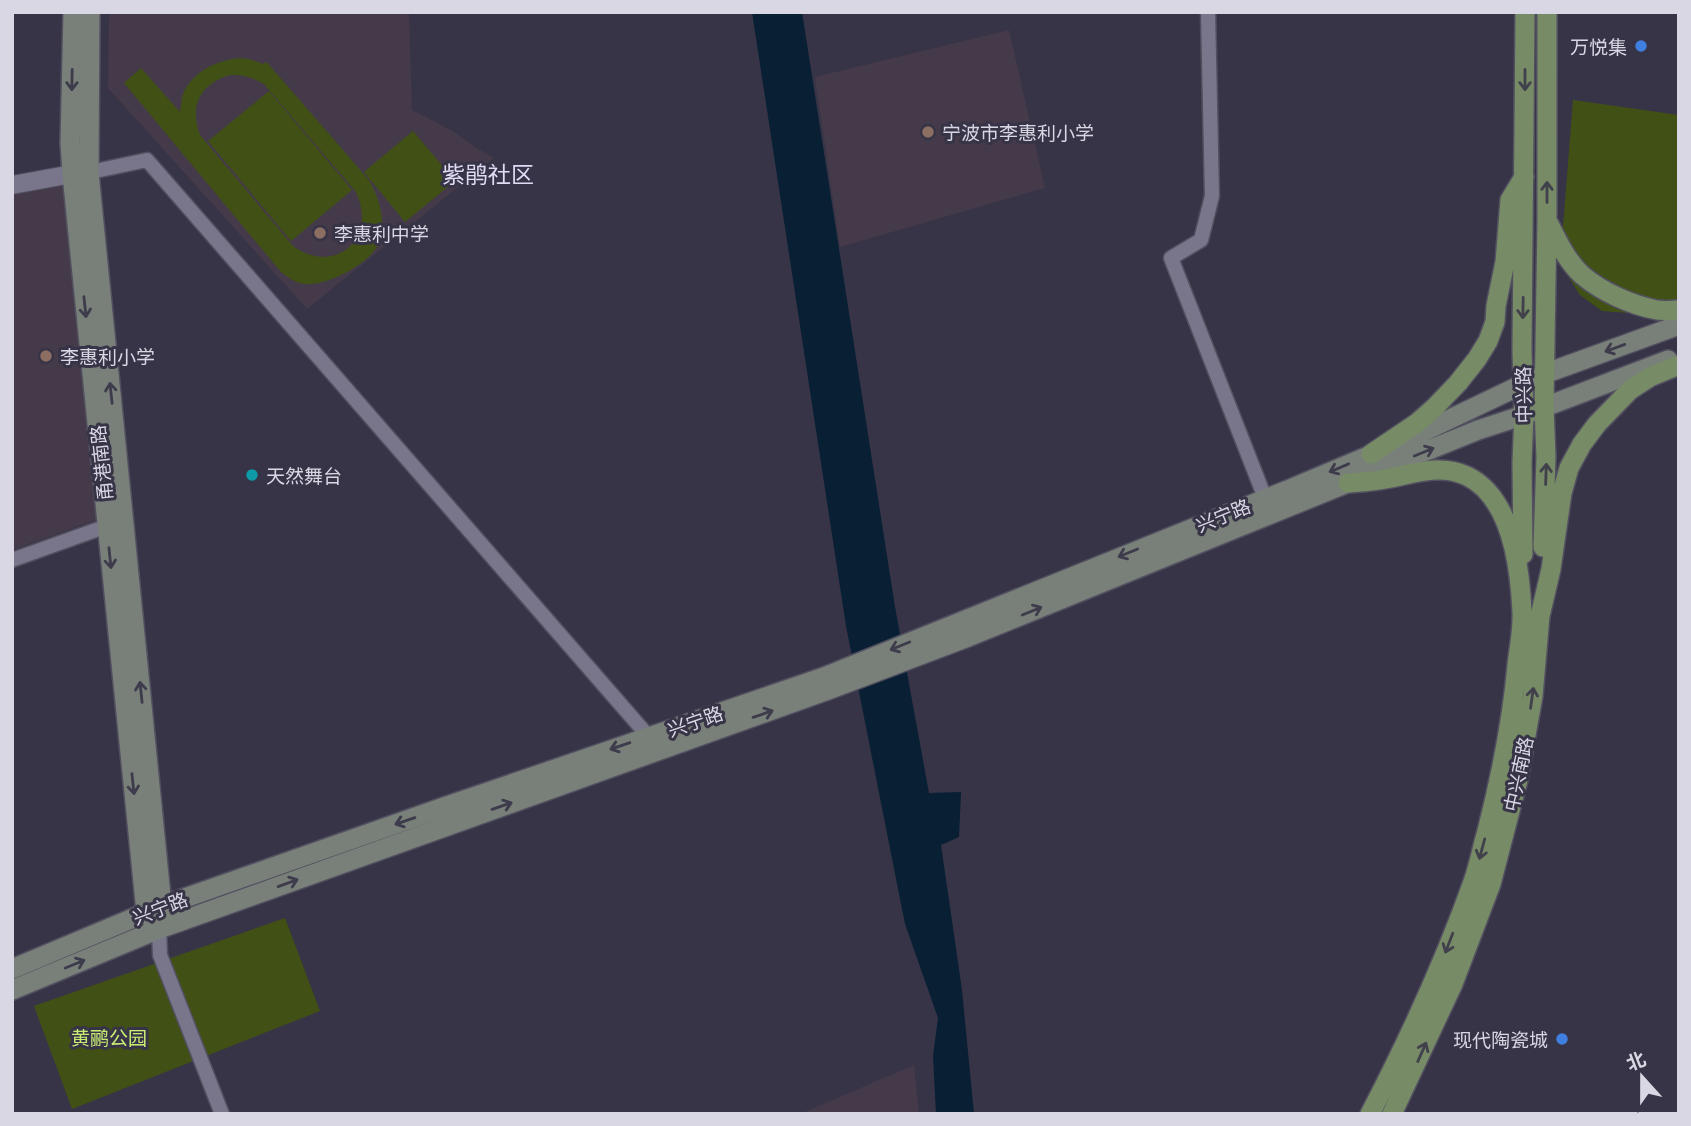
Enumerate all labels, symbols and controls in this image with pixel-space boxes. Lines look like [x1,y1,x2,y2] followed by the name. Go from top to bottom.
[1570,32,1627,61] place label: 万悦集
[1633,38,1649,54] marker: 万悦集
[65,69,78,92] one-way arrow
[1518,69,1532,92] one-way arrow
[942,118,1094,147] place label: 宁波市李惠利小学
[920,124,936,140] marker: 宁波市李惠利小学
[442,157,534,192] district label: 紫鹃社区
[1540,181,1554,204] one-way arrow
[334,219,429,248] place label: 李惠利中学
[312,225,328,241] marker: 李惠利中学
[79,295,92,318] one-way arrow
[1516,296,1529,319] one-way arrow
[60,342,155,371] place label: 李惠利小学
[1604,343,1626,356] one-way arrow
[38,348,54,364] marker: 李惠利小学
[1508,366,1538,424] street label: 中兴路
[104,382,117,404] one-way arrow
[83,424,119,502] street label: 甬港南路
[1413,444,1435,457] one-way arrow
[266,461,342,490] place label: 天然舞台
[1329,462,1350,475] one-way arrow
[1539,463,1552,486] one-way arrow
[244,467,260,483] marker: 天然舞台
[1191,491,1255,539] street label: 兴宁路
[104,546,117,569] one-way arrow
[1118,548,1139,561] one-way arrow
[1020,604,1042,617] one-way arrow
[890,641,911,654] one-way arrow
[134,681,147,704] one-way arrow
[1526,687,1539,710] one-way arrow
[663,698,727,744] street label: 兴宁路
[751,707,773,719] one-way arrow
[1496,734,1540,814] street label: 中兴南路
[610,741,632,753] one-way arrow
[127,773,140,795] one-way arrow
[491,799,513,811] one-way arrow
[395,816,417,828] one-way arrow
[1475,837,1488,860] one-way arrow
[277,876,299,888] one-way arrow
[128,884,192,932] street label: 兴宁路
[1442,932,1455,953] one-way arrow
[64,956,86,969] one-way arrow
[71,1023,147,1052] park label: 黄鹂公园
[1453,1025,1548,1054] place label: 现代陶瓷城
[1554,1031,1570,1047] marker: 现代陶瓷城
[1416,1042,1429,1063] one-way arrow
[1607,1042,1677,1112] north arrow
[1622,1044,1650,1078] text: 北

